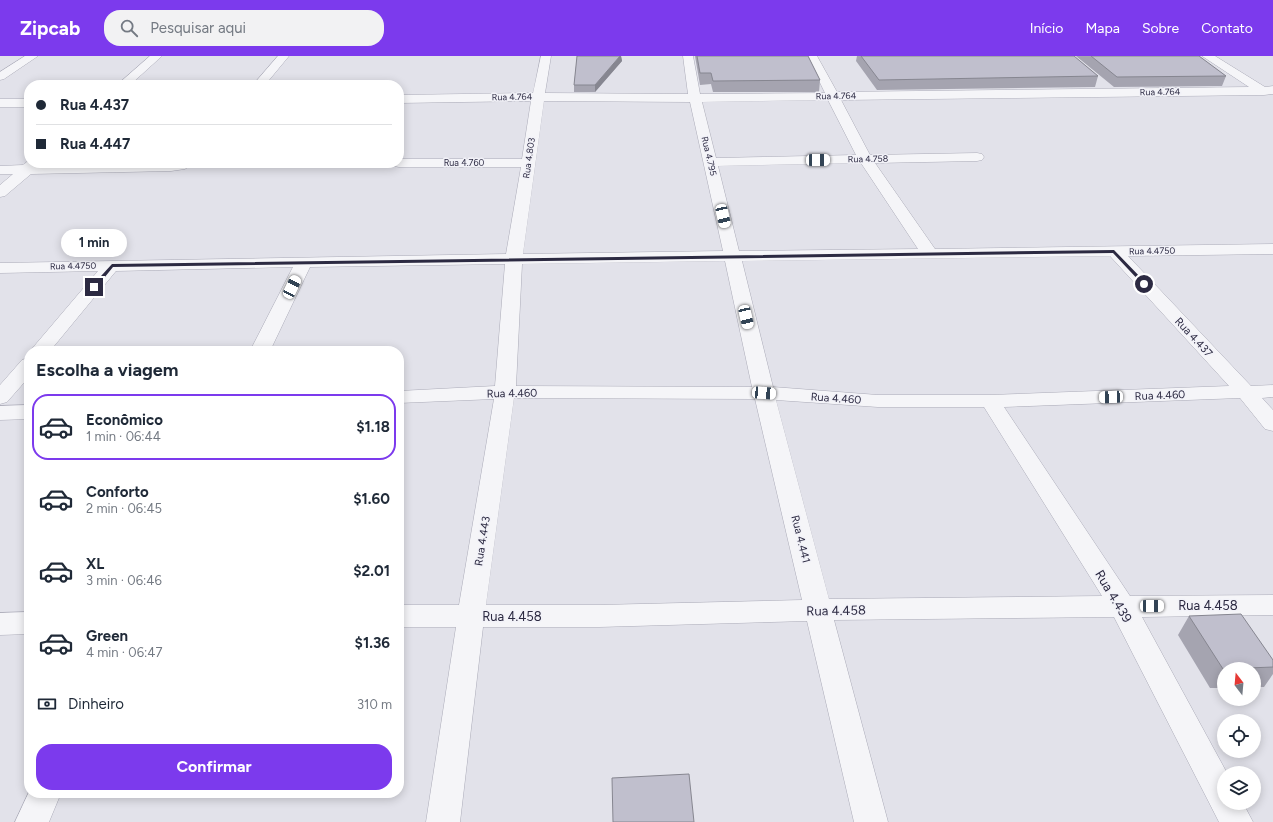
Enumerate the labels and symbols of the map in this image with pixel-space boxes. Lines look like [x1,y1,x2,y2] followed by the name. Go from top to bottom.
[1140,86,1181,97] street label: Rua 4.764
[816,90,857,101] street label: Rua 4.764
[492,91,533,102] street label: Rua 4.764
[700,135,719,177] street label: Rua 4.795
[520,137,537,179] street label: Rua 4.803
[848,153,889,164] street label: Rua 4.758
[806,154,830,166] car
[444,157,485,168] street label: Rua 4.760
[714,203,732,229] car
[61,229,127,257] callout: 1 min
[1129,245,1175,256] street label: Rua 4.4750
[50,260,96,271] street label: Rua 4.4750
[281,274,303,300] car
[1135,275,1153,293] route start
[85,278,103,296] route end
[737,304,755,330] car
[1172,315,1215,360] street label: Rua 4.437
[752,386,776,400] car
[487,387,537,400] street label: Rua 4.460
[1135,388,1186,403] street label: Rua 4.460
[810,390,862,407] street label: Rua 4.460
[1099,391,1123,403] car
[788,514,813,564] street label: Rua 4.441
[472,515,493,567] street label: Rua 4.443
[1092,567,1135,625] street label: Rua 4.439
[1178,598,1238,613] street label: Rua 4.458
[1140,600,1164,612] car
[806,602,866,619] street label: Rua 4.458
[482,609,542,624] street label: Rua 4.458
[1217,662,1261,706] north arrow

